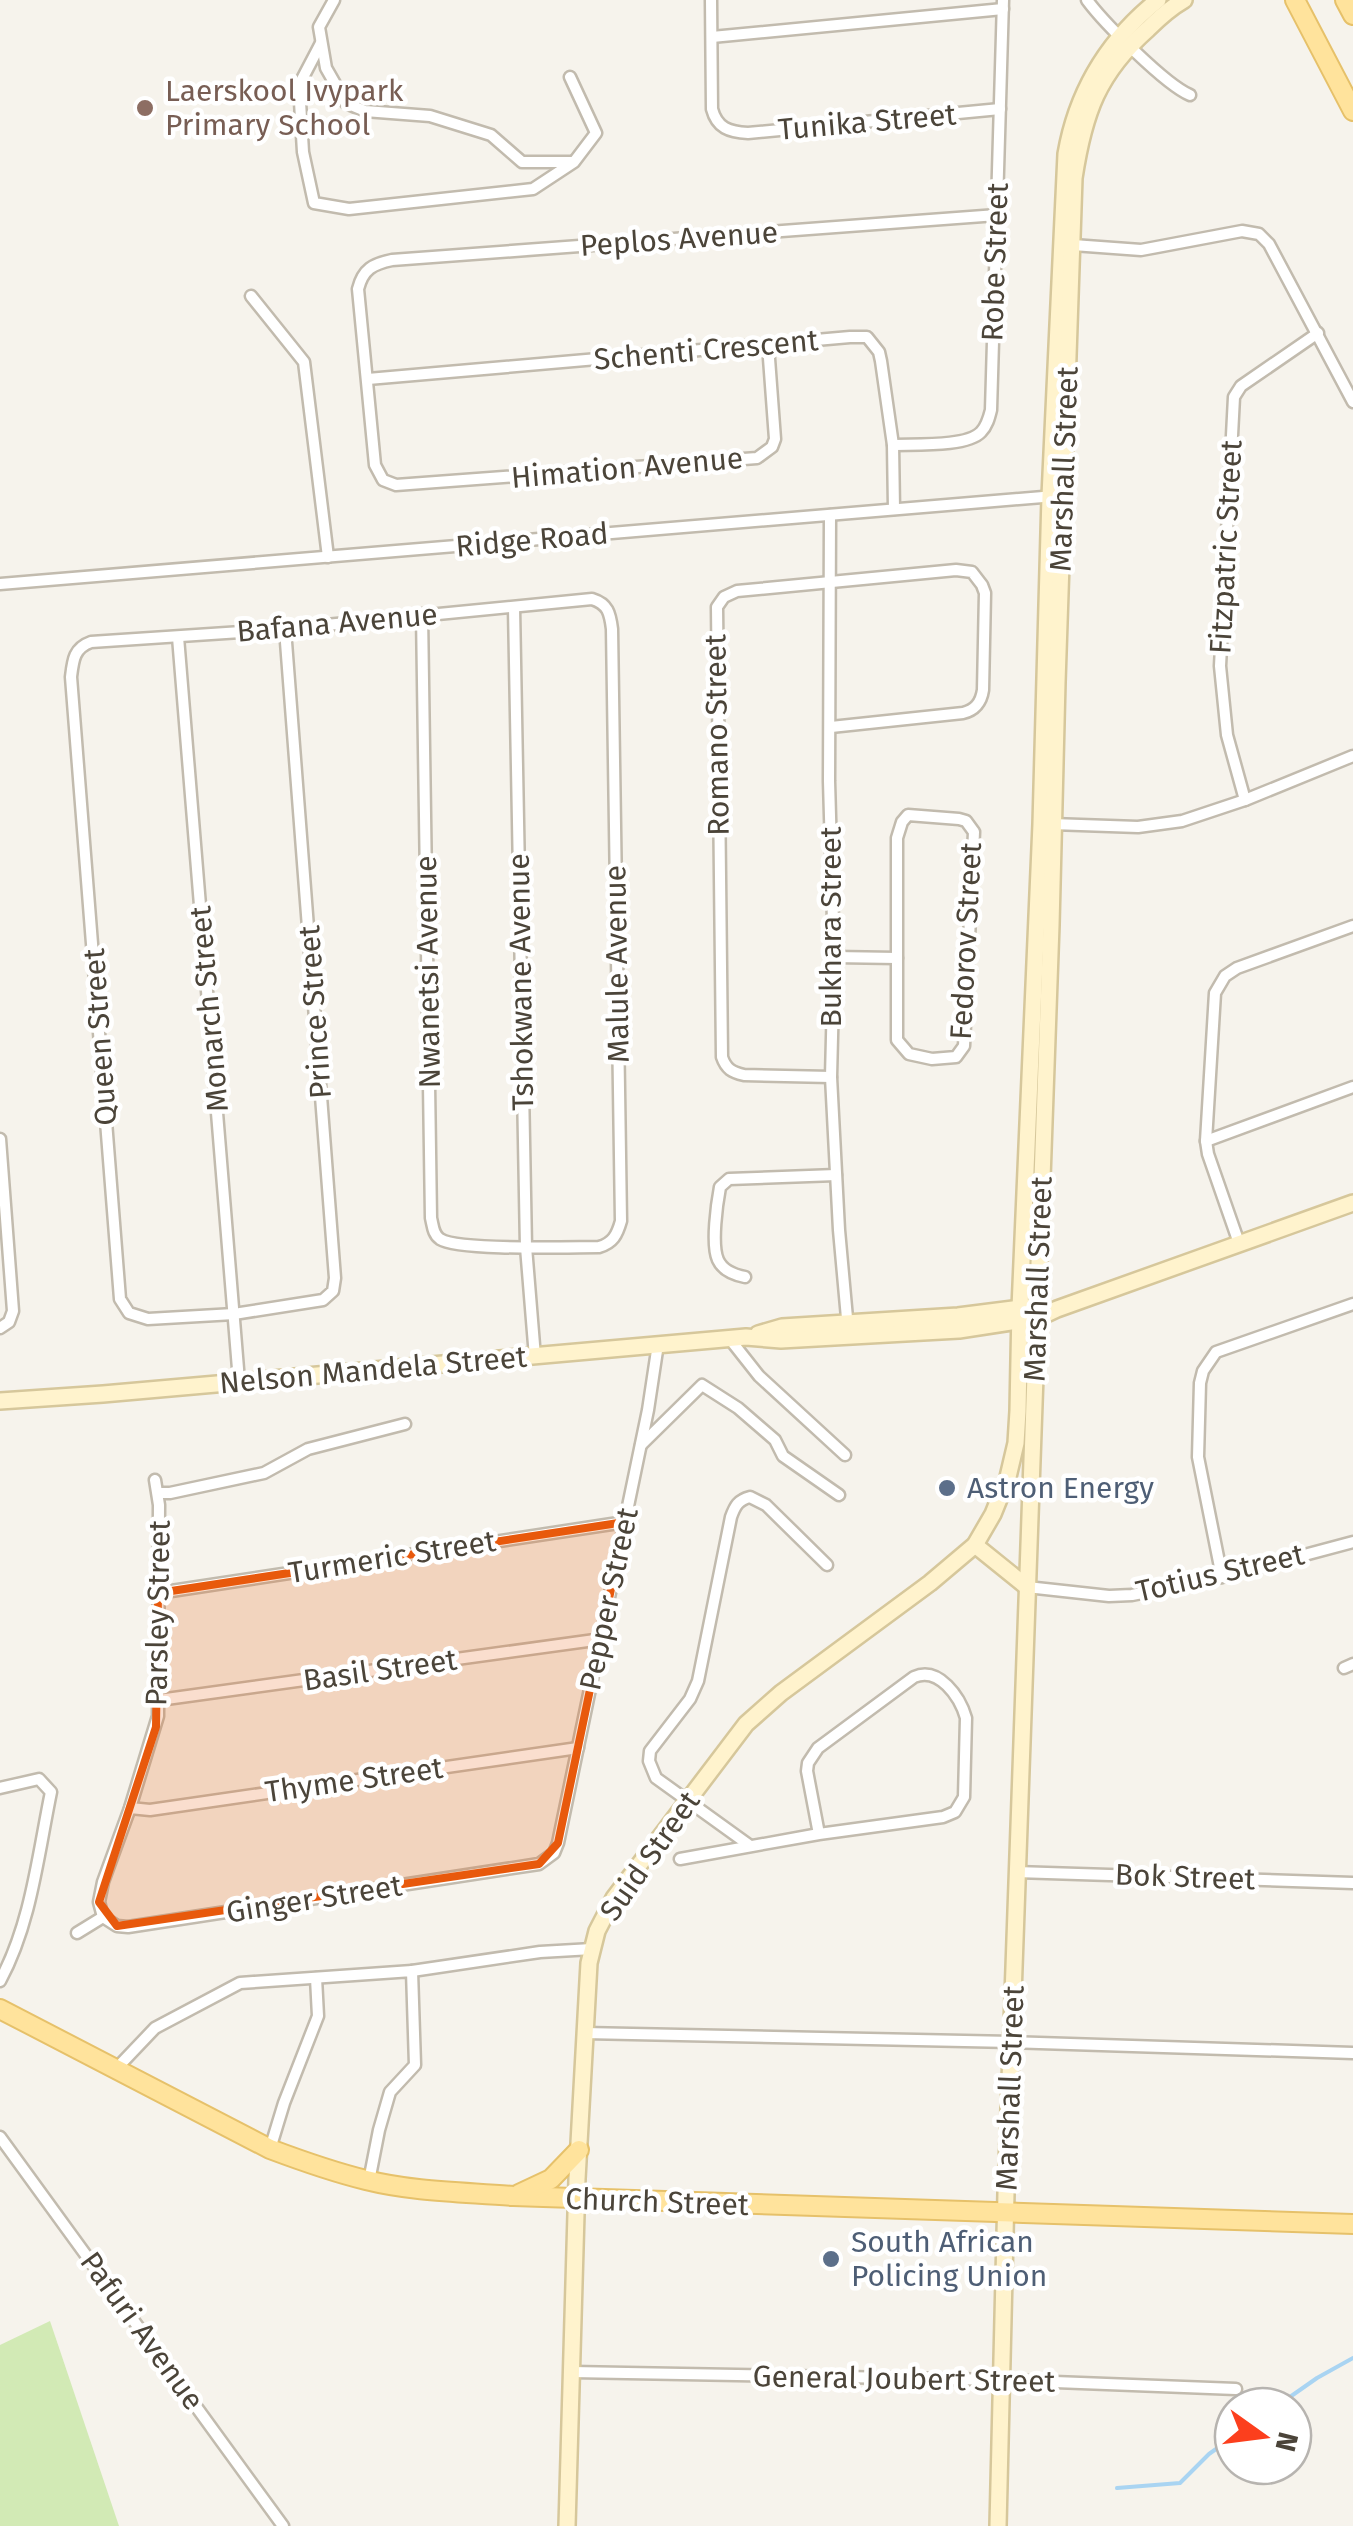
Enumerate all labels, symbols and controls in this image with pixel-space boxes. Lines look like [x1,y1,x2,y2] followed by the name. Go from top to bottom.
[165,73,404,143] place label: Laerskool Ivypark Primary School
[777,96,958,148] street label: Tunika Street
[134,97,156,119] marker: Laerskool Ivypark Primary School
[974,182,1016,342] street label: Robe Street
[579,214,779,264] street label: Peplos Avenue
[592,322,820,378] street label: Schenti Crescent
[1042,366,1086,572] street label: Marshall Street
[1202,439,1250,655] street label: Fitzpatric Street
[509,440,745,496] street label: Himation Avenue
[454,515,610,565] street label: Ridge Road
[235,596,439,650] street label: Bafana Avenue
[697,634,737,836] street label: Romano Street
[813,826,849,1028] street label: Bukhara Street
[943,841,989,1041] street label: Fedorov Street
[501,853,541,1111] street label: Tshokwane Avenue
[408,855,448,1089] street label: Nwanetsi Avenue
[597,865,637,1063] street label: Malule Avenue
[182,904,236,1114] street label: Monarch Street
[291,924,339,1100] street label: Prince Street
[76,947,124,1127] street label: Queen Street
[1016,1176,1060,1382] street label: Marshall Street
[218,1339,528,1401] street label: Nelson Mandela Street
[967,1470,1154,1506] place label: Astron Energy
[936,1477,958,1499] marker: Astron Energy
[572,1504,646,1694] street label: Pepper Street
[138,1519,178,1706] street label: Parsley Street
[286,1523,498,1591] street label: Turmeric Street
[1132,1536,1308,1610] street label: Totius Street
[301,1641,459,1699] street label: Basil Street
[263,1750,445,1810] street label: Thyme Street
[592,1784,708,1928] street label: Suid Street
[1114,1857,1256,1897] street label: Bok Street
[224,1867,405,1931] street label: Ginger Street
[988,1985,1032,2191] street label: Marshall Street
[565,2181,749,2223] street label: Church Street
[851,2224,1047,2294] place label: South African Policing Union
[72,2245,212,2417] street label: Pafuri Avenue
[820,2248,842,2270] marker: South African Policing Union
[752,2358,1056,2400] street label: General Joubert Street
[1213,2386,1313,2486] north arrow
[1269,2429,1305,2455] text: N

